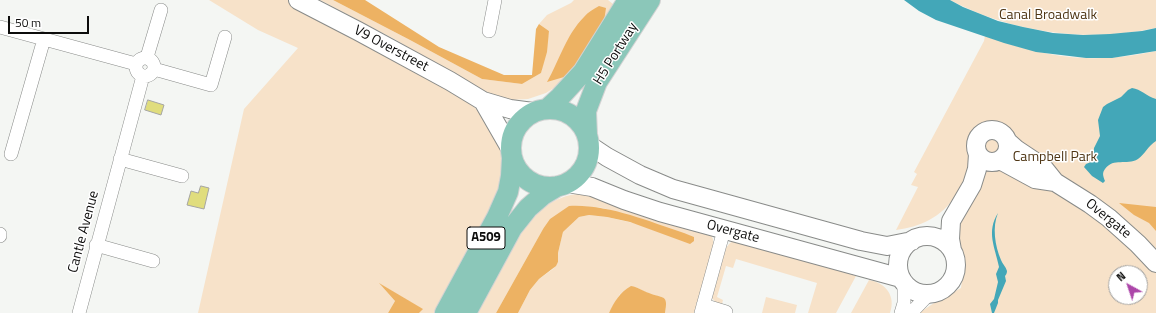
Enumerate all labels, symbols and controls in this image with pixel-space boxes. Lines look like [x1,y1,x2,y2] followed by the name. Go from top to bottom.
[10,8,91,34] scale bar
[999,8,1097,24] park label: Canal Broadwalk
[15,13,41,32] text: 50 m
[590,20,642,88] street label: H5 Portway
[351,22,431,76] street label: V9 Overstreet
[1013,150,1097,166] park label: Campbell Park
[65,189,103,275] street label: Cantle Avenue
[1082,196,1134,242] street label: Overgate
[705,217,761,247] street label: Overgate
[467,227,505,249] road number: A509
[1108,265,1148,305] north arrow
[1113,268,1129,285] text: N

